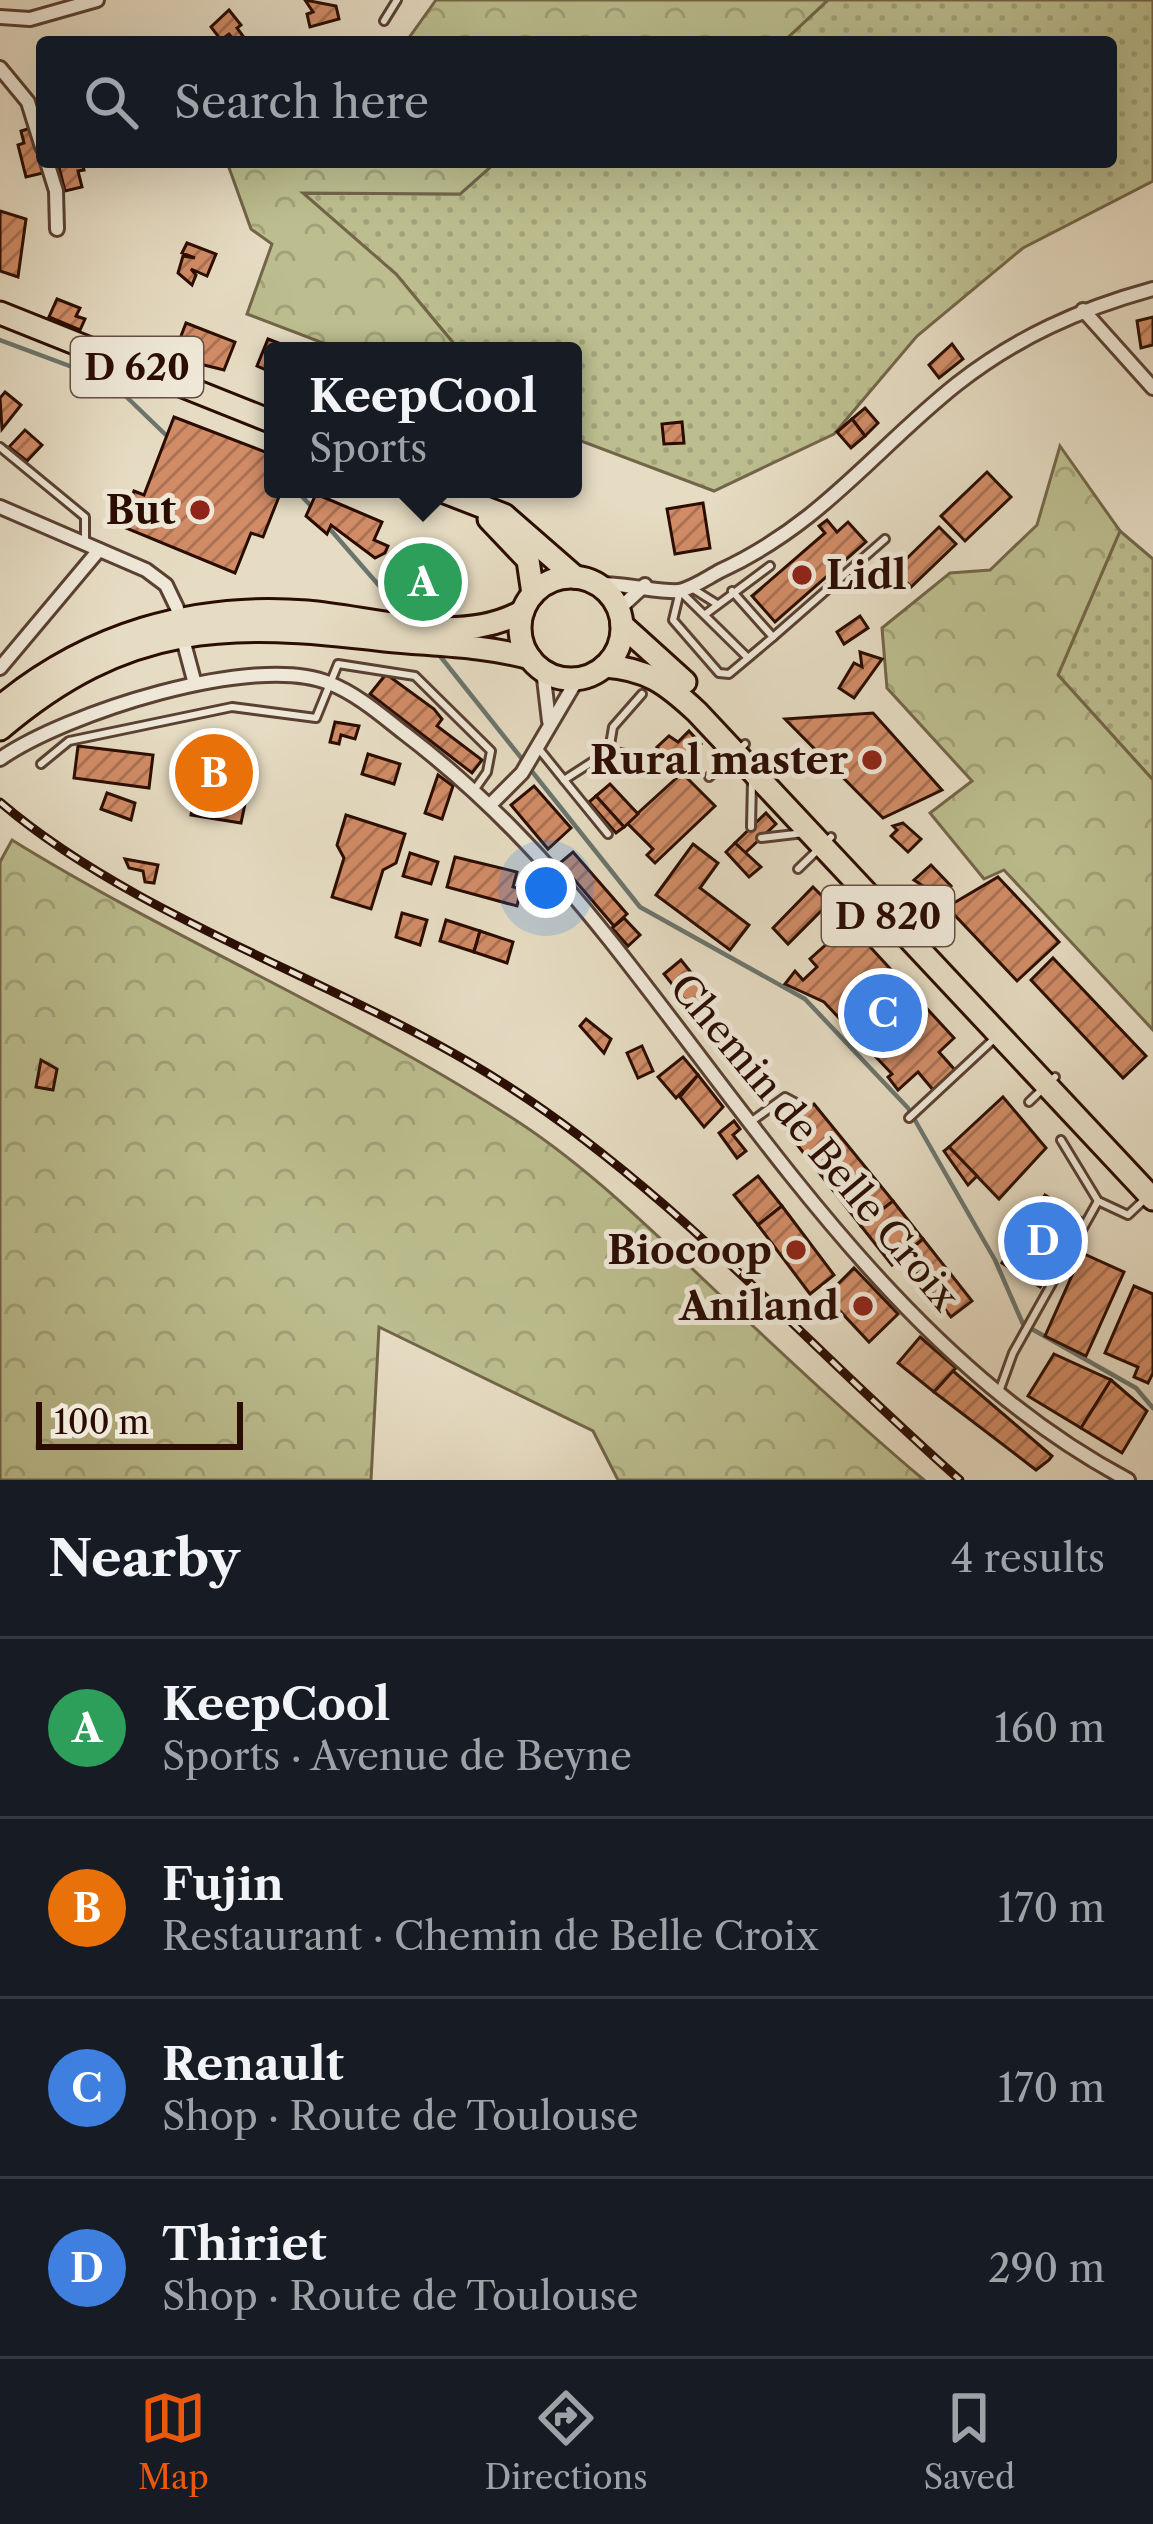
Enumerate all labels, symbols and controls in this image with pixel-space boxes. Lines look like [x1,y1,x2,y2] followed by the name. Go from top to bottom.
[36,36,1117,168] search box
[78,69,144,135] icon: search
[174,74,429,130] text: Search here
[71,337,203,397] road number: D 620
[264,342,582,498] popup
[309,368,537,424] text: KeepCool
[309,424,427,472] text: Sports
[105,486,176,534] place label: But
[187,497,213,523] marker: But
[384,537,462,627] pin: A
[826,551,907,599] place label: Lidl
[789,562,815,588] marker: Lidl
[175,728,253,818] pin: B
[590,736,848,784] place label: Rural master
[859,747,885,773] marker: Rural master
[516,858,576,918] your location
[822,886,954,946] road number: D 820
[661,964,969,1320] street label: Chemin de Belle Croix
[844,968,922,1058] pin: C
[1004,1196,1082,1286] pin: D
[607,1226,772,1274] place label: Biocoop
[783,1237,809,1263] marker: Biocoop
[678,1282,839,1330] place label: Aniland
[850,1293,876,1319] marker: Aniland
[36,1396,243,1449] scale bar
[54,1402,149,1443] text: 100 m
[48,1527,240,1589] text: Nearby
[951,1534,1105,1582] text: 4 results
[162,1676,390,1732] text: KeepCool
[72,1704,102,1752] text: A
[994,1704,1105,1752] text: 160 m
[162,1732,632,1780] text: Sports · Avenue de Beyne
[162,1856,284,1912] text: Fujin
[73,1884,102,1932] text: B
[998,1884,1105,1932] text: 170 m
[162,1912,818,1960] text: Restaurant · Chemin de Belle Croix
[162,2036,344,2092] text: Renault
[71,2064,103,2112] text: C
[998,2064,1105,2112] text: 170 m
[162,2092,638,2140] text: Shop · Route de Toulouse
[162,2216,327,2272] text: Thiriet
[70,2244,104,2292] text: D
[988,2244,1105,2292] text: 290 m
[162,2272,638,2320] text: Shop · Route de Toulouse
[138,2385,209,2498] tab: Map
[485,2385,648,2498] tab: Directions
[923,2385,1015,2498] tab: Saved

